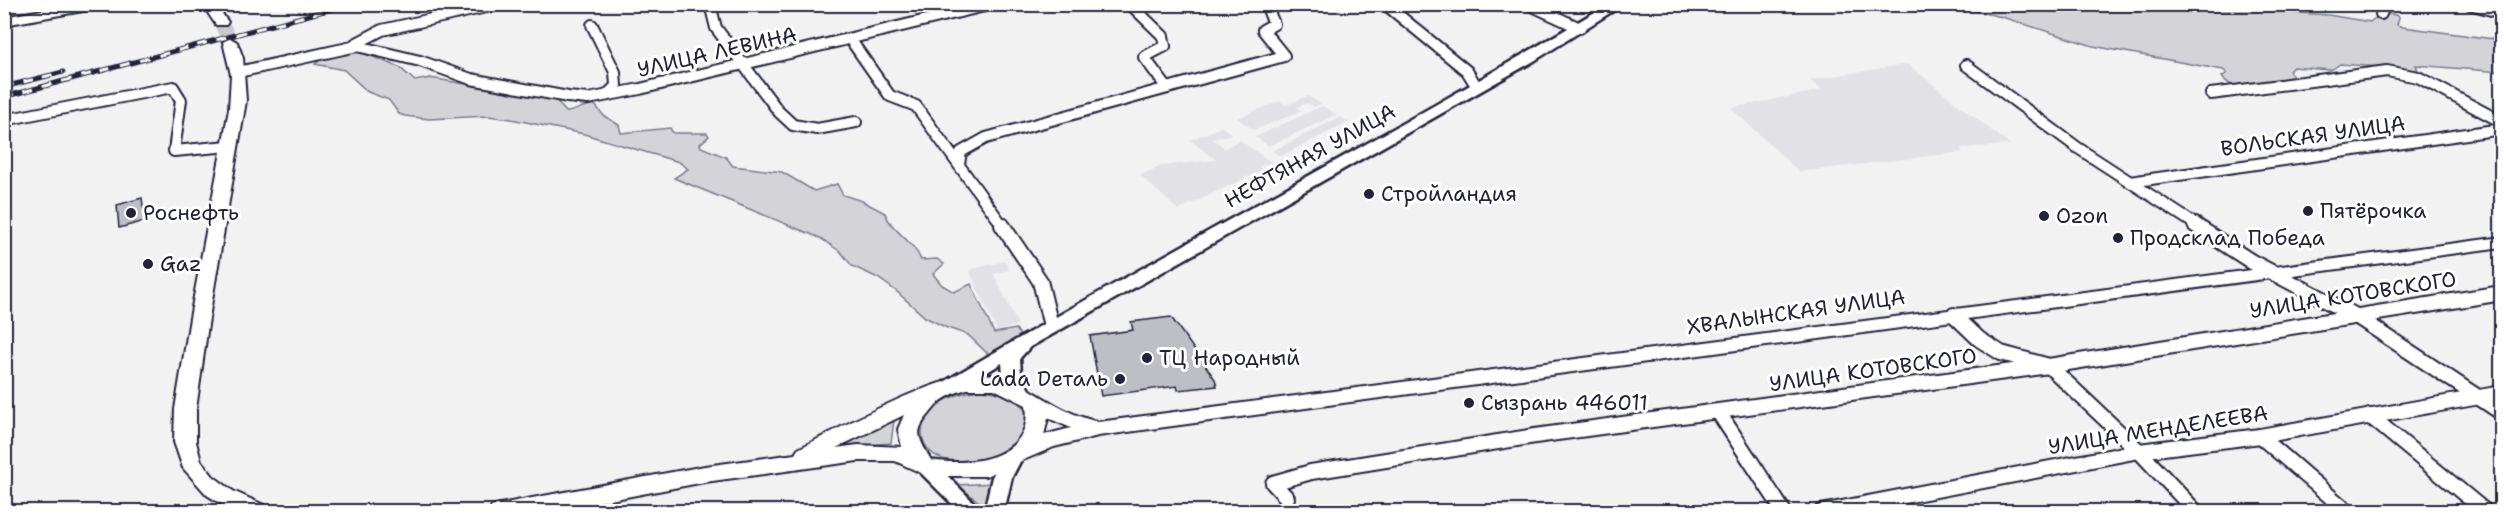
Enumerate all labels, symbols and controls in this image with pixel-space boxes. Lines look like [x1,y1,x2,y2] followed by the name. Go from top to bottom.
[634,20,800,84] street label: УЛИЦА ЛЕВИНА
[1219,97,1401,215] street label: НЕФТЯНАЯ УЛИЦА
[2219,109,2407,163] street label: ВОЛЬСКАЯ УЛИЦА
[1381,180,1517,208] place label: Стройландия
[1362,187,1376,201] marker: Стройландия
[2320,197,2426,225] place label: Пятёрочка
[143,199,239,227] place label: Роснефть
[2056,202,2108,230] place label: Ozon
[2301,204,2315,218] marker: Пятёрочка
[124,206,138,220] marker: Роснефть
[2037,209,2051,223] marker: Ozon
[2130,224,2325,252] place label: Продсклад Победа
[2111,231,2125,245] marker: Продсклад Победа
[160,250,202,278] place label: Gaz
[141,257,155,271] marker: Gaz
[2248,265,2458,325] street label: УЛИЦА КОТОВСКОГО
[1685,283,1907,341] street label: ХВАЛЫНСКАЯ УЛИЦА
[1768,342,1978,398] street label: УЛИЦА КОТОВСКОГО
[1159,344,1300,372] place label: ТЦ Народный
[1140,351,1154,365] marker: ТЦ Народный
[980,365,1108,393] place label: Lada Dеталь
[1113,372,1127,386] marker: Lada Dеталь
[1481,389,1648,417] place label: Сызрань 446011
[1462,396,1476,410] marker: Сызрань 446011
[2046,399,2270,461] street label: УЛИЦА МЕНДЕЛЕЕВА

